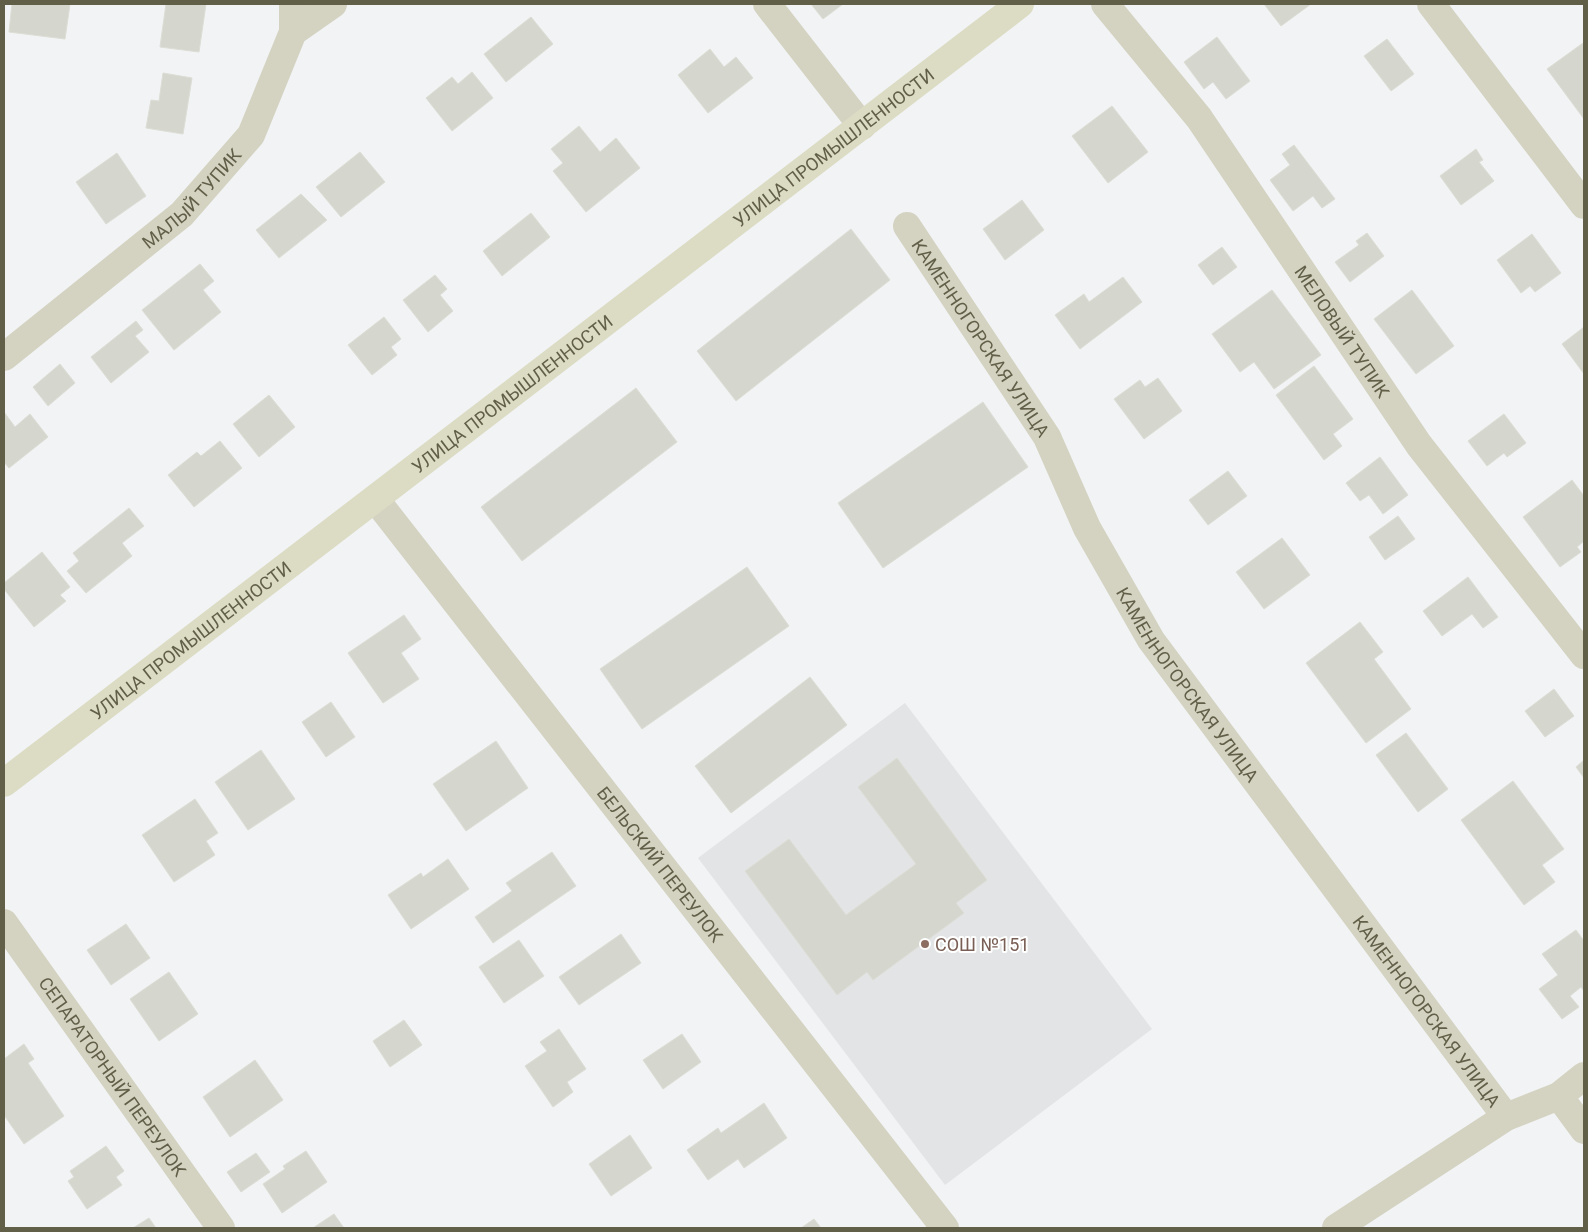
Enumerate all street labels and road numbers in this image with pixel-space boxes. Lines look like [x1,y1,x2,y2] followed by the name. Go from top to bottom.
[729,64,938,231] street label: УЛИЦА ПРОМЫШЛЕННОСТИ
[138,144,245,253] street label: МАЛЫЙ ТУПИК
[908,235,1054,441] street label: КАМЕННОГОРСКАЯ УЛИЦА
[1291,262,1395,402] street label: МЕЛОВЫЙ ТУПИК
[407,310,616,477] street label: УЛИЦА ПРОМЫШЛЕННОСТИ
[86,556,295,724] street label: УЛИЦА ПРОМЫШЛЕННОСТИ
[1113,583,1263,786] street label: КАМЕННОГОРСКАЯ УЛИЦА
[593,782,728,946] street label: БЕЛЬСКИЙ ПЕРЕУЛОК
[1349,911,1505,1111] street label: КАМЕННОГОРСКАЯ УЛИЦА
[35,973,191,1180] street label: СЕПАРАТОРНЫЙ ПЕРЕУЛОК

